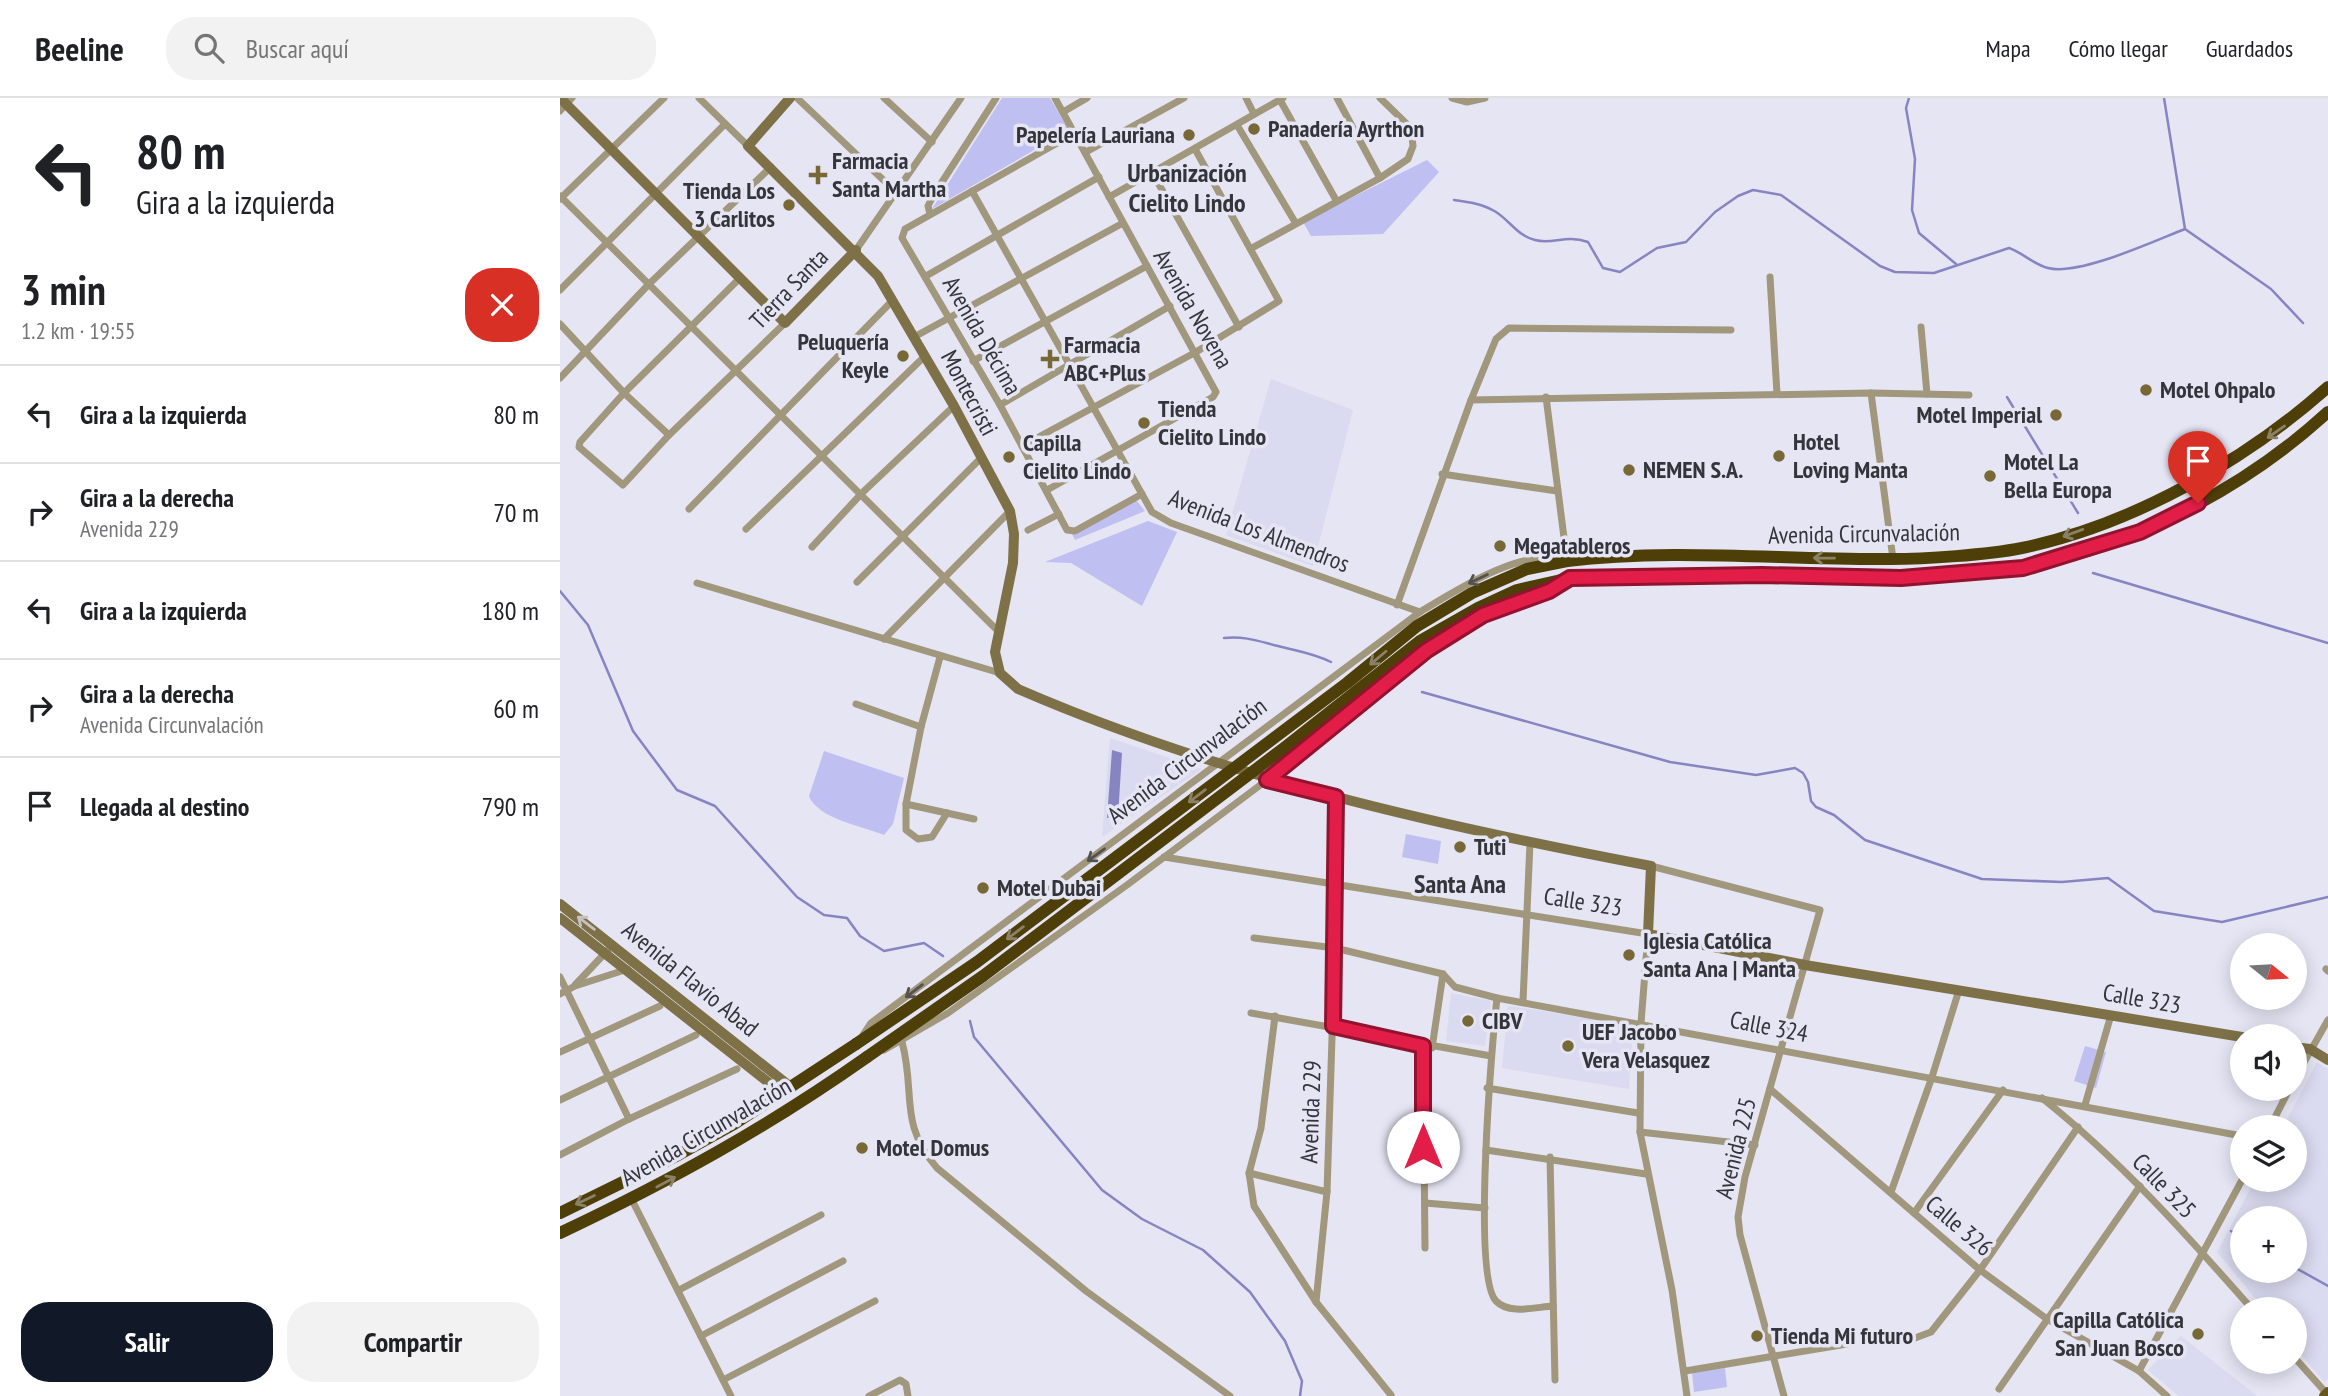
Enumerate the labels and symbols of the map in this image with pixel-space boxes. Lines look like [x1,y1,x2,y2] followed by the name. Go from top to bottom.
[1268,113,1424,144] place label: Panadería Ayrthon
[1016,119,1175,150] place label: Papelería Lauriana
[1246,121,1262,137] marker: Panadería Ayrthon
[1181,127,1197,143] marker: Papelería Lauriana
[832,145,946,204] place label: Farmacia Santa Martha
[1127,156,1247,219] district label: Urbanización Cielito Lindo
[810,167,826,183] marker: Farmacia Santa Martha
[683,175,775,234] place label: Tienda Los 3 Carlitos
[781,197,797,213] marker: Tienda Los 3 Carlitos
[743,242,835,335] street label: Tierra Santa
[1147,243,1240,374] street label: Avenida Novena
[936,271,1029,401] street label: Avenida Décima
[798,326,889,385] place label: Peluquería Keyle
[1063,329,1146,388] place label: Farmacia ABC+Plus
[934,345,1005,441] street label: Montecristi
[895,348,911,364] marker: Peluquería Keyle
[1042,351,1058,367] marker: Farmacia ABC+Plus
[2160,374,2276,405] place label: Motel Ohpalo
[2138,382,2154,398] marker: Motel Ohpalo
[1158,393,1266,452] place label: Tienda Cielito Lindo
[1917,399,2042,430] place label: Motel Imperial
[2048,407,2064,423] marker: Motel Imperial
[1136,415,1152,431] marker: Tienda Cielito Lindo
[2267,425,2286,439] one-way arrow
[1793,426,1908,485] place label: Hotel Loving Manta
[1023,427,1131,486] place label: Capilla Cielito Lindo
[2168,431,2228,503] pin
[2004,446,2112,505] place label: Motel La Bella Europa
[1771,448,1787,464] marker: Hotel Loving Manta
[1001,449,1017,465] marker: Capilla Cielito Lindo
[1643,454,1743,485] place label: NEMEN S.A.
[1621,462,1637,478] marker: NEMEN S.A.
[1982,468,1998,484] marker: Motel La Bella Europa
[1164,482,1354,579] street label: Avenida Los Almendros
[1768,516,1960,551] street label: Avenida Circunvalación
[2063,528,2085,540] one-way arrow
[1514,530,1631,561] place label: Megatableros
[1492,538,1508,554] marker: Megatableros
[1813,551,1836,565] one-way arrow
[1468,574,1489,587] one-way arrow
[1369,650,1387,666] one-way arrow
[1101,691,1273,831] street label: Avenida Circunvalación
[1189,789,1207,804] one-way arrow
[1474,831,1506,862] place label: Tuti
[1452,839,1468,855] marker: Tuti
[1087,848,1106,863] one-way arrow
[1414,867,1506,900] district label: Santa Ana
[997,872,1101,903] place label: Motel Dubai
[975,880,991,896] marker: Motel Dubai
[1542,880,1624,923] street label: Calle 323
[616,914,765,1043] street label: Avenida Flavio Abad
[577,916,595,931] one-way arrow
[1007,925,1025,940] one-way arrow
[1643,925,1796,984] place label: Iglesia Católica Santa Ana | Manta
[2230,933,2306,1010] north arrow
[1621,947,1637,963] marker: Iglesia Católica Santa Ana | Manta
[2101,976,2184,1021] street label: Calle 323
[905,984,923,999] one-way arrow
[1727,1004,1811,1049] street label: Calle 324
[1482,1005,1523,1036] place label: CIBV
[1460,1013,1476,1029] marker: CIBV
[1581,1016,1710,1075] place label: UEF Jacobo Vera Velasquez
[1560,1038,1576,1054] marker: UEF Jacobo Vera Velasquez
[1293,1060,1328,1164] street label: Avenida 229
[615,1070,797,1193] street label: Avenida Circunvalación
[1708,1094,1763,1202] street label: Avenida 225
[1386,1110,1460,1184] position arrow
[876,1132,989,1163] place label: Motel Domus
[854,1140,870,1156] marker: Motel Domus
[2126,1147,2203,1225] street label: Calle 325
[655,1175,675,1189] one-way arrow
[1919,1188,1999,1263] street label: Calle 326
[575,1194,596,1208] one-way arrow
[2053,1304,2184,1363] place label: Capilla Católica San Juan Bosco
[1771,1320,1913,1351] place label: Tienda Mi futuro
[2190,1326,2206,1342] marker: Capilla Católica San Juan Bosco
[1749,1328,1765,1344] marker: Tienda Mi futuro

